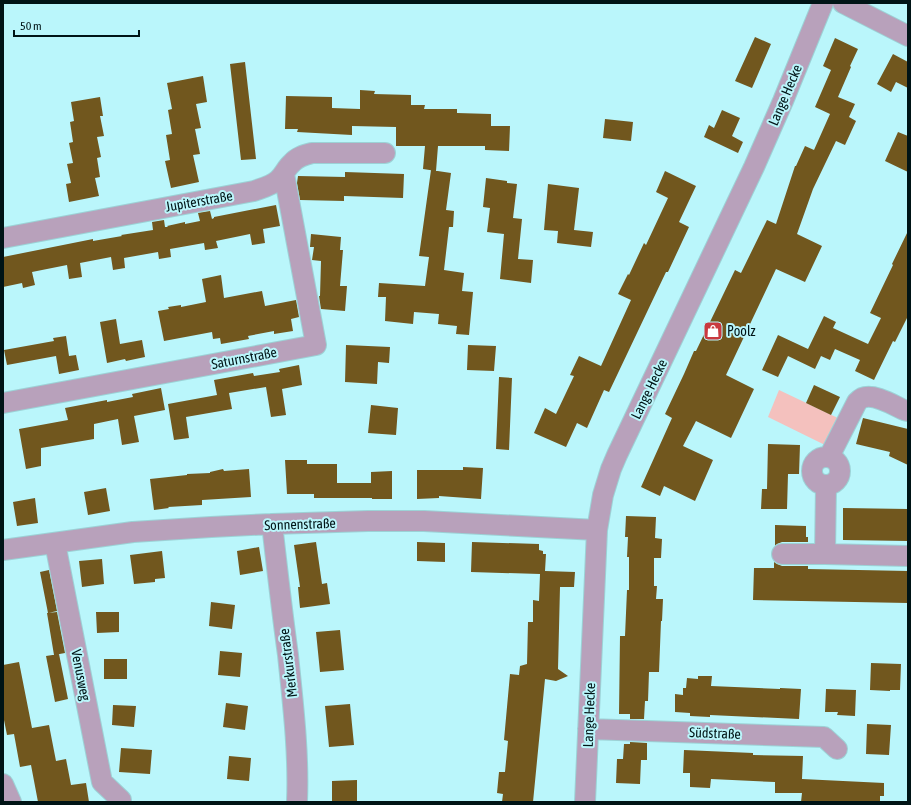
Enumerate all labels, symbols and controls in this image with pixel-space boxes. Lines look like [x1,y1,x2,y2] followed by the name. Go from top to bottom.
[14,12,139,38] scale bar
[20,19,42,33] text: 50 m
[765,62,805,128] street label: Lange Hecke
[164,187,234,215] street label: Jupiterstraße
[702,320,724,342] shop icon: Poolz
[727,323,756,339] place label: Poolz
[210,344,278,372] street label: Saturnstraße
[628,356,670,422] street label: Lange Hecke
[264,515,336,533] street label: Sonnenstraße
[276,628,300,698] street label: Merkurstraße
[68,648,94,702] street label: Venusweg
[580,682,598,748] street label: Lange Hecke
[689,724,741,742] street label: Südstraße

